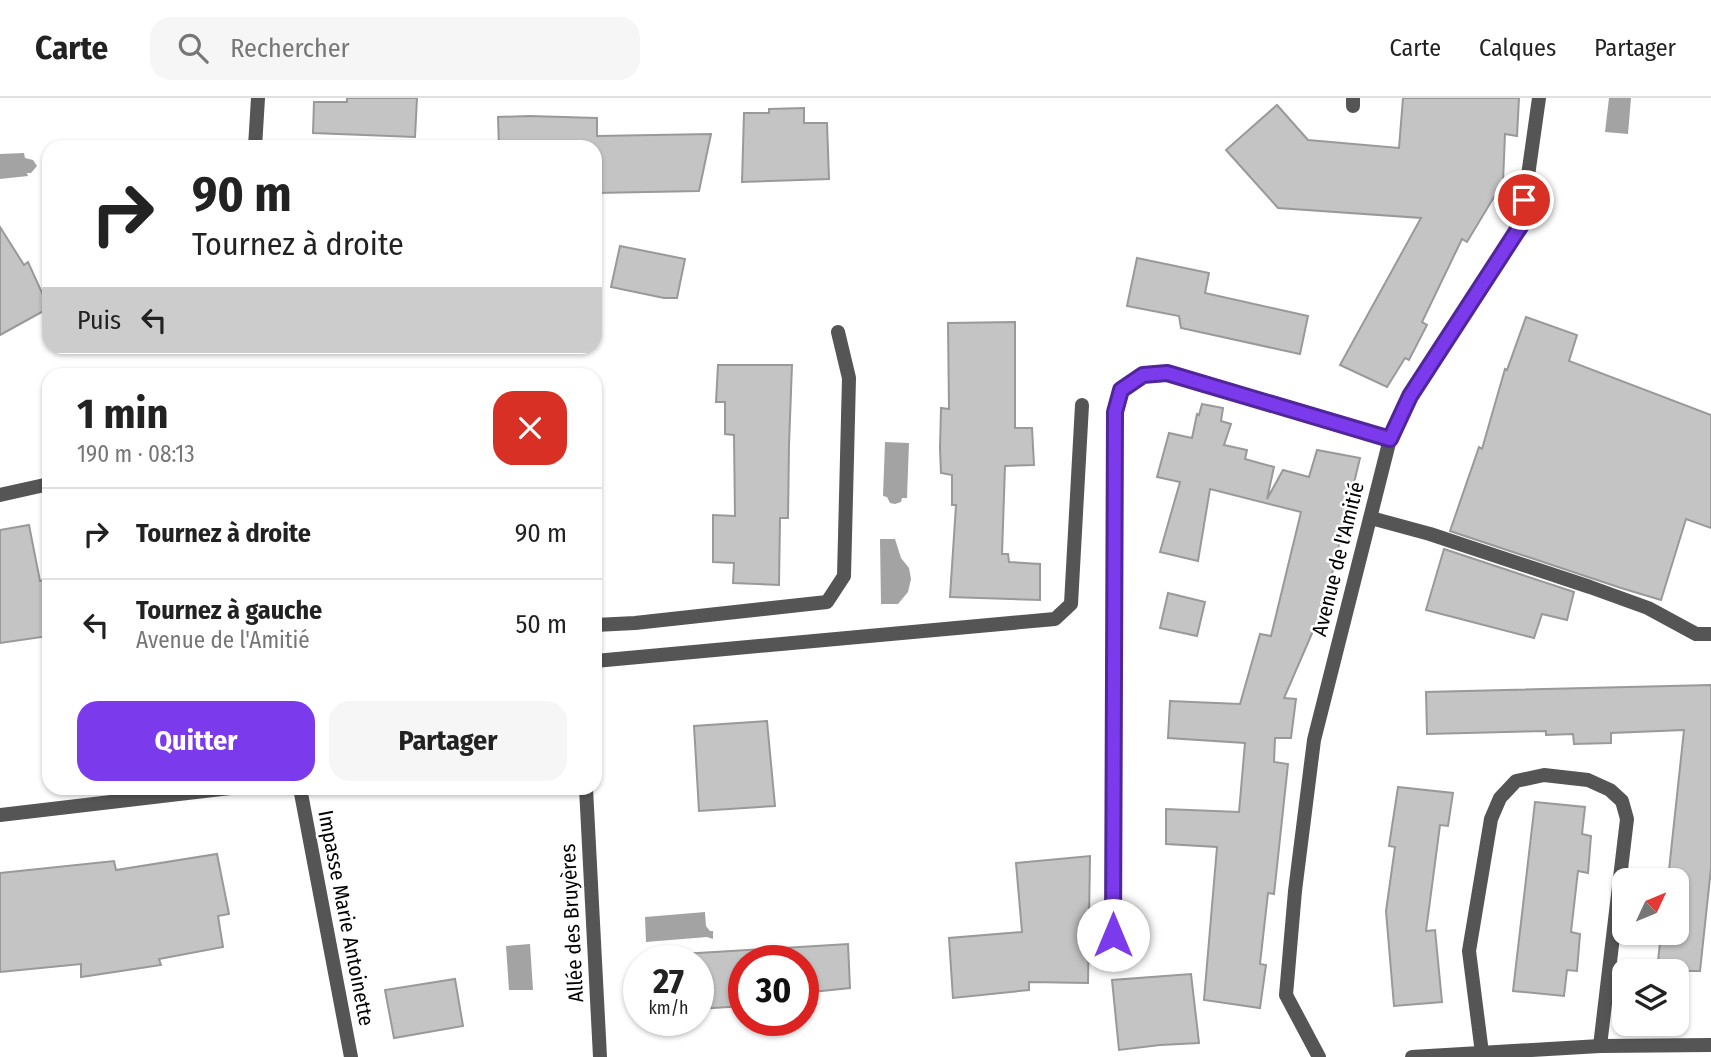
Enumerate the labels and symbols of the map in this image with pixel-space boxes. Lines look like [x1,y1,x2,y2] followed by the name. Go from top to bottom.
[1494,170,1554,230] pin
[1306,479,1370,639] street label: Avenue de l'Amitié
[312,808,380,1028] street label: Impasse Marie Antoinette
[555,843,589,1003] street label: Allée des Bruyères
[1612,868,1689,945] north arrow
[1076,898,1150,972] position arrow
[728,945,819,1036] speed limit sign: 30

